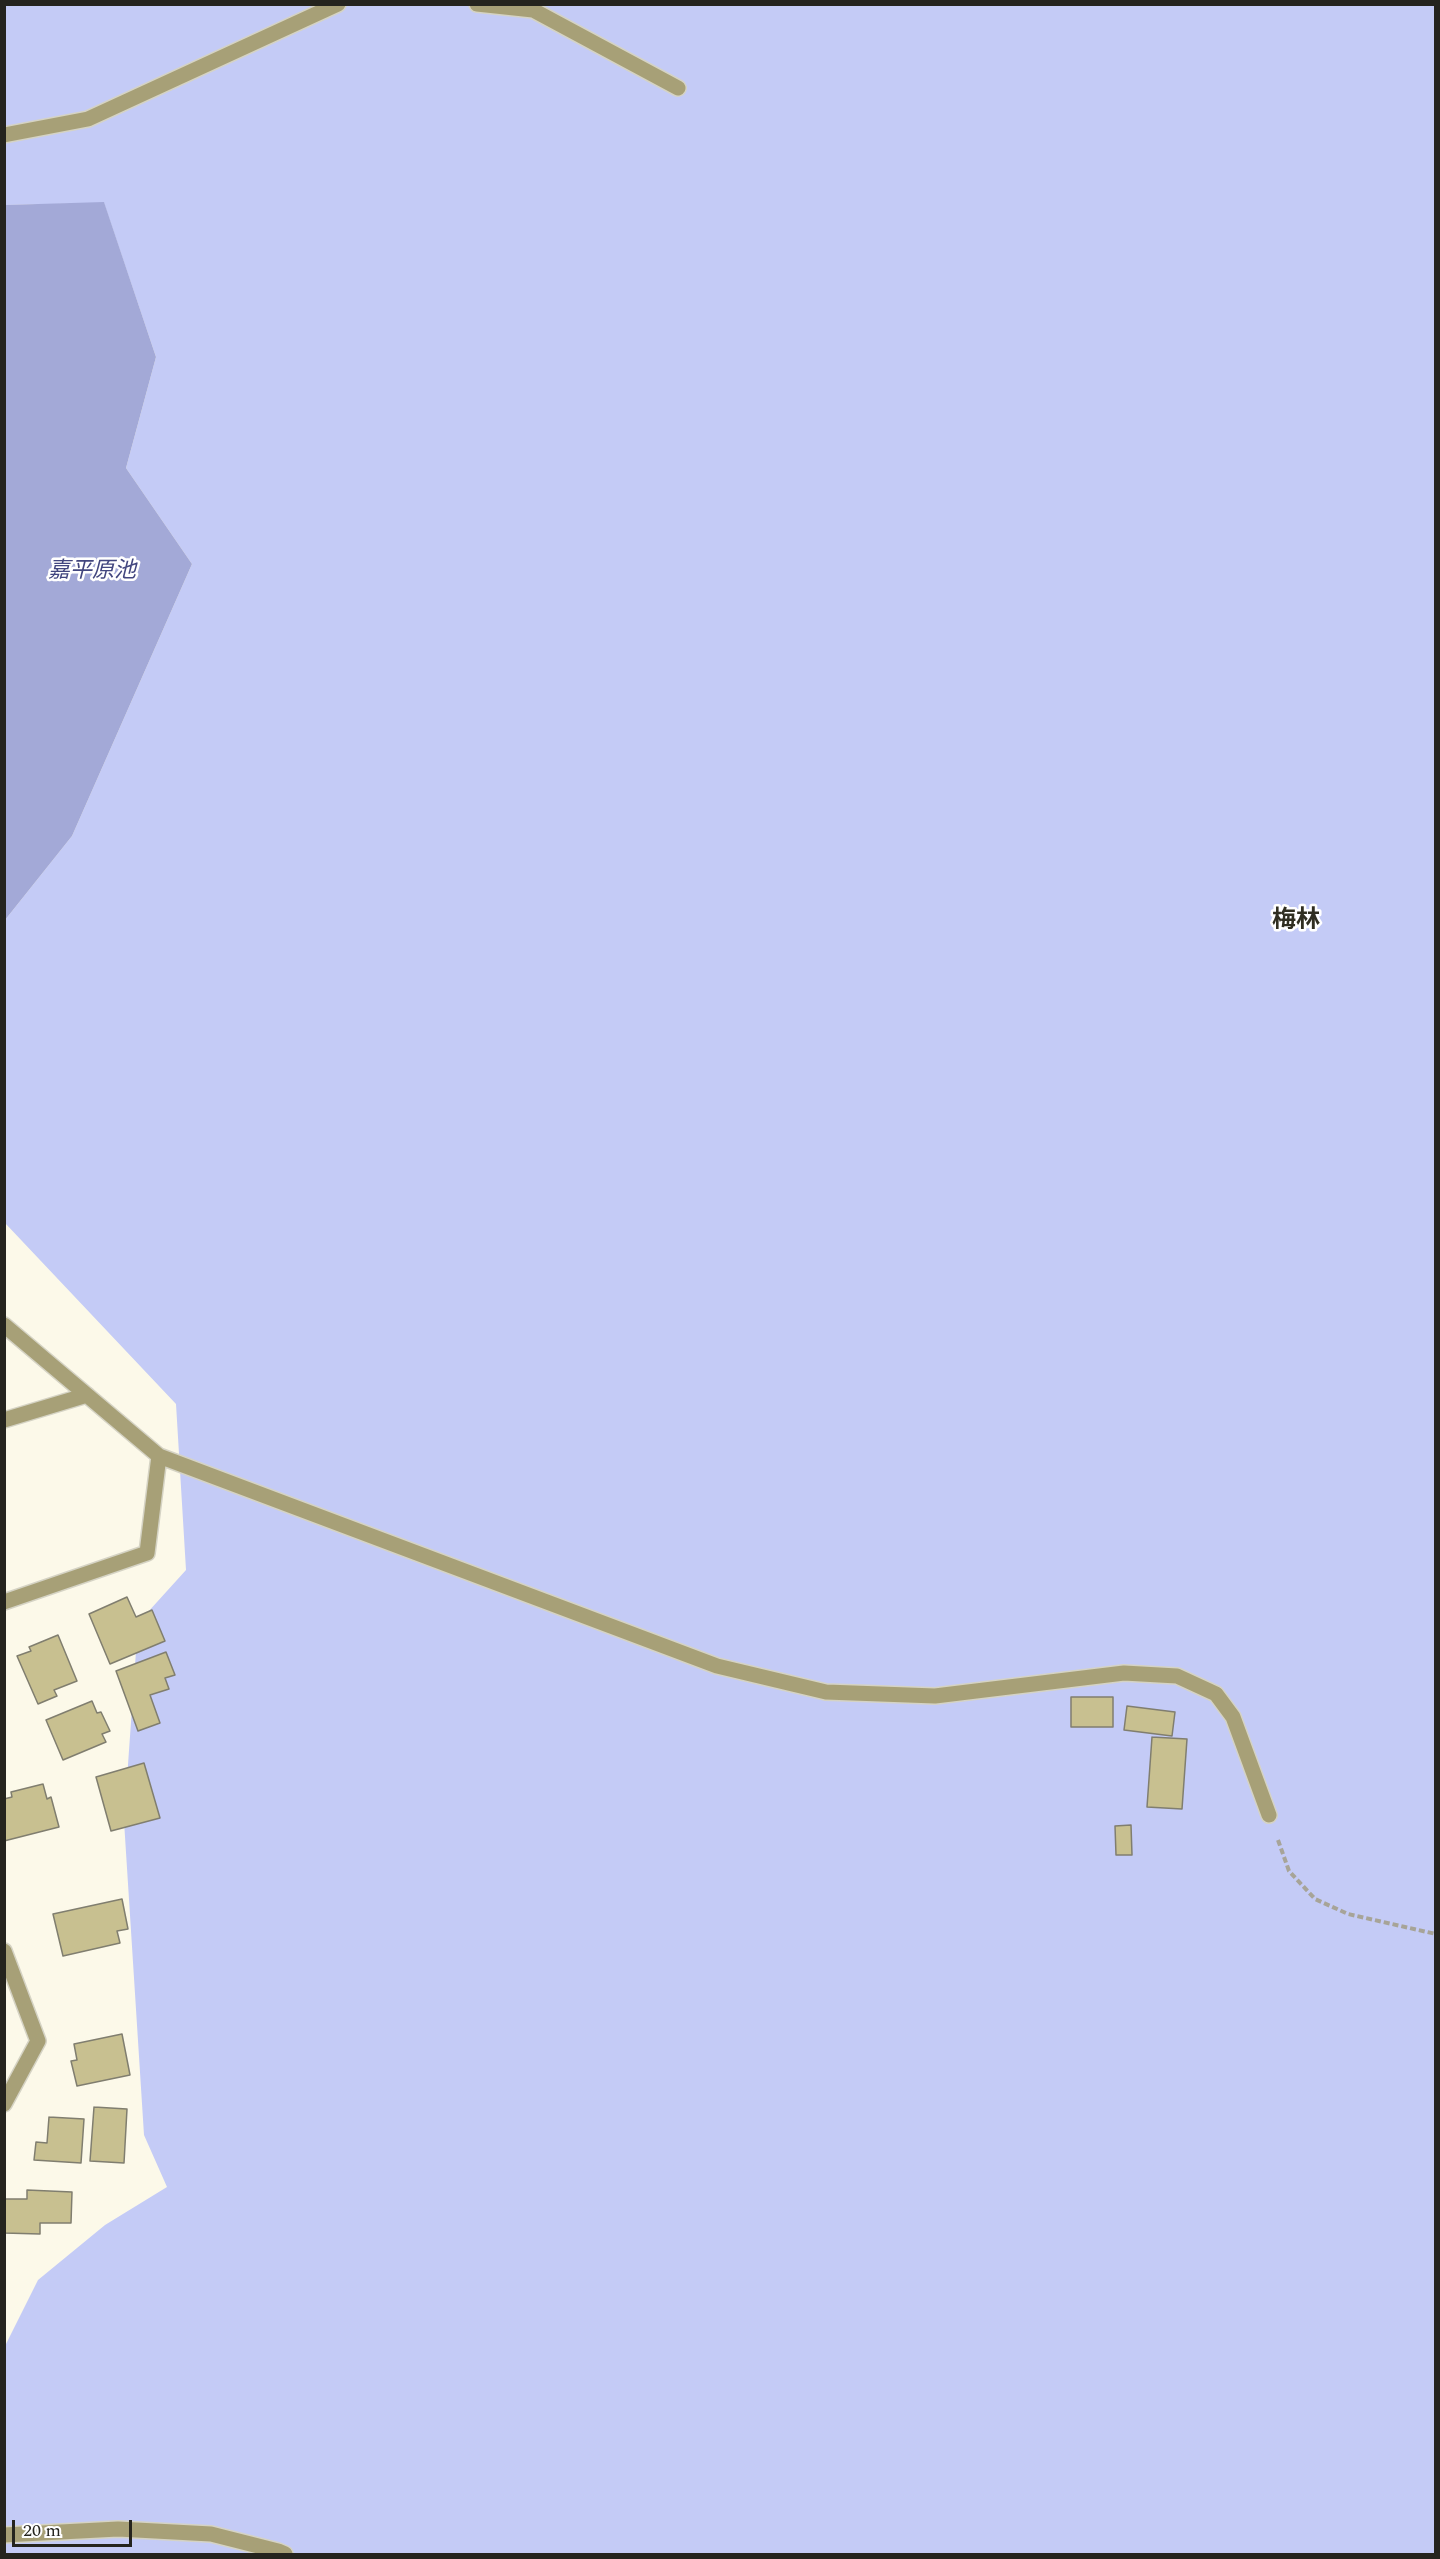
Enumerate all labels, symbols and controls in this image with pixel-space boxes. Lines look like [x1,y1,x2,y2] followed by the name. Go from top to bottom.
[48,560,136,586] water label: 嘉平原池
[1272,908,1320,936] district label: 梅林
[15,2508,135,2546] scale bar
[23,2517,61,2544] text: 20 m

